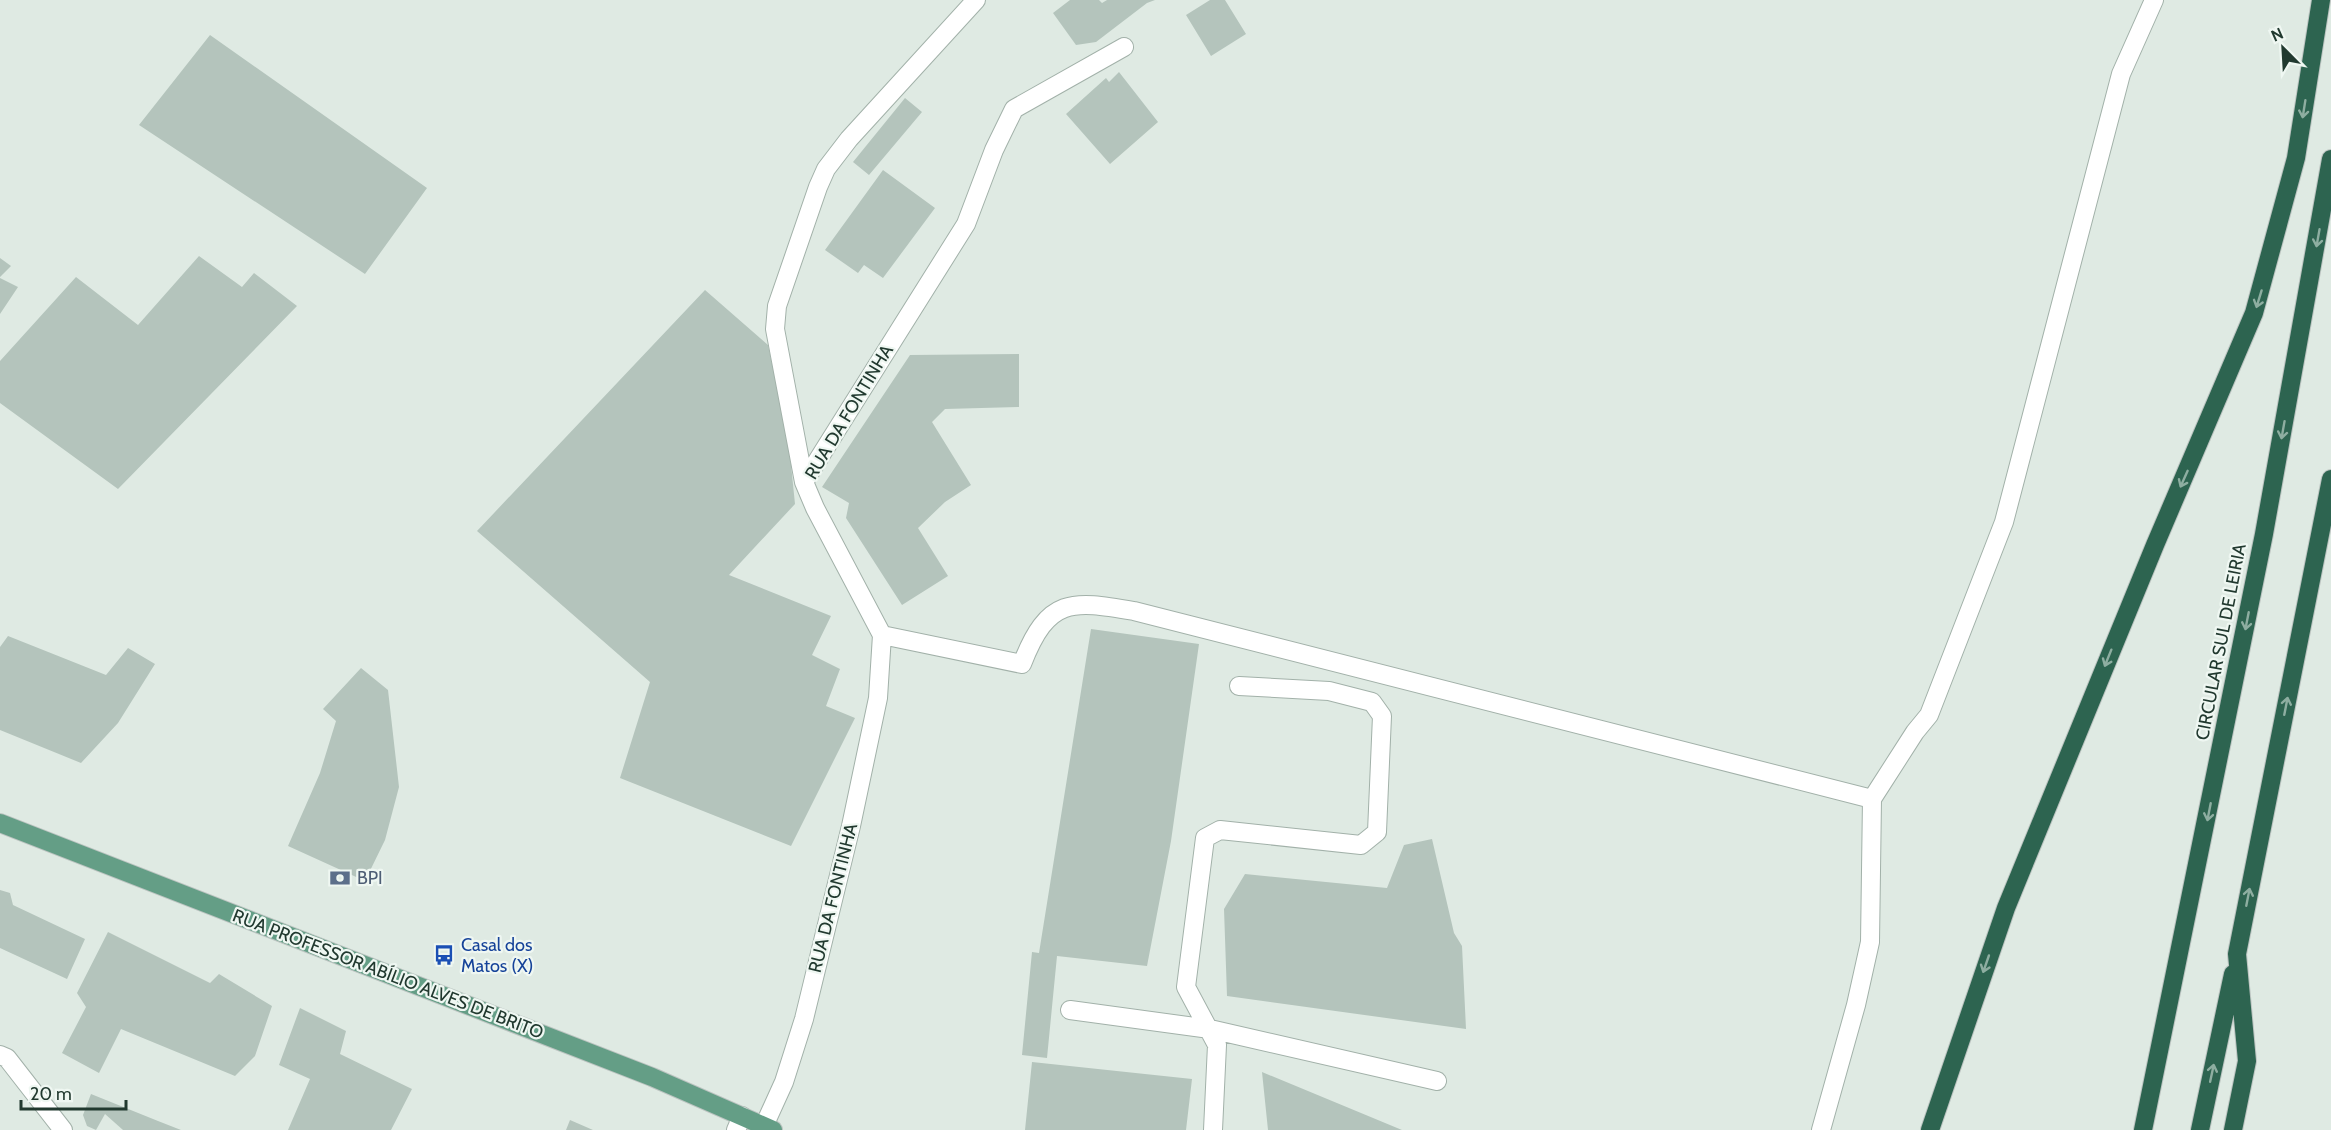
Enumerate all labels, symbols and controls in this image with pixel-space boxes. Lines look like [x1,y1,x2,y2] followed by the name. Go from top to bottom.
[2253,18,2313,78] north arrow
[2268,24,2286,46] text: N
[2298,99,2309,119] one-way arrow
[2312,227,2323,247] one-way arrow
[2253,289,2264,308] one-way arrow
[800,341,898,483] street label: RUA DA FONTINHA
[2277,419,2288,439] one-way arrow
[2178,469,2189,487] one-way arrow
[2191,542,2251,742] street label: CIRCULAR SUL DE LEIRIA
[2241,611,2252,630] one-way arrow
[2102,649,2113,667] one-way arrow
[2281,696,2292,716] one-way arrow
[2203,802,2214,822] one-way arrow
[804,821,862,975] street label: RUA DA FONTINHA
[328,866,352,890] bank icon: BPI
[357,867,383,889] place label: BPI
[2243,888,2254,907] one-way arrow
[230,904,547,1044] street label: RUA PROFESSOR ABÍLIO ALVES DE BRITO
[461,934,533,977] place label: Casal dos Matos (X)
[432,943,456,967] bus stop icon: Casal dos Matos (X)
[1980,954,1991,972] one-way arrow
[2207,1064,2218,1083] one-way arrow
[21,1073,126,1111] scale bar
[30,1083,72,1105] text: 20 m

